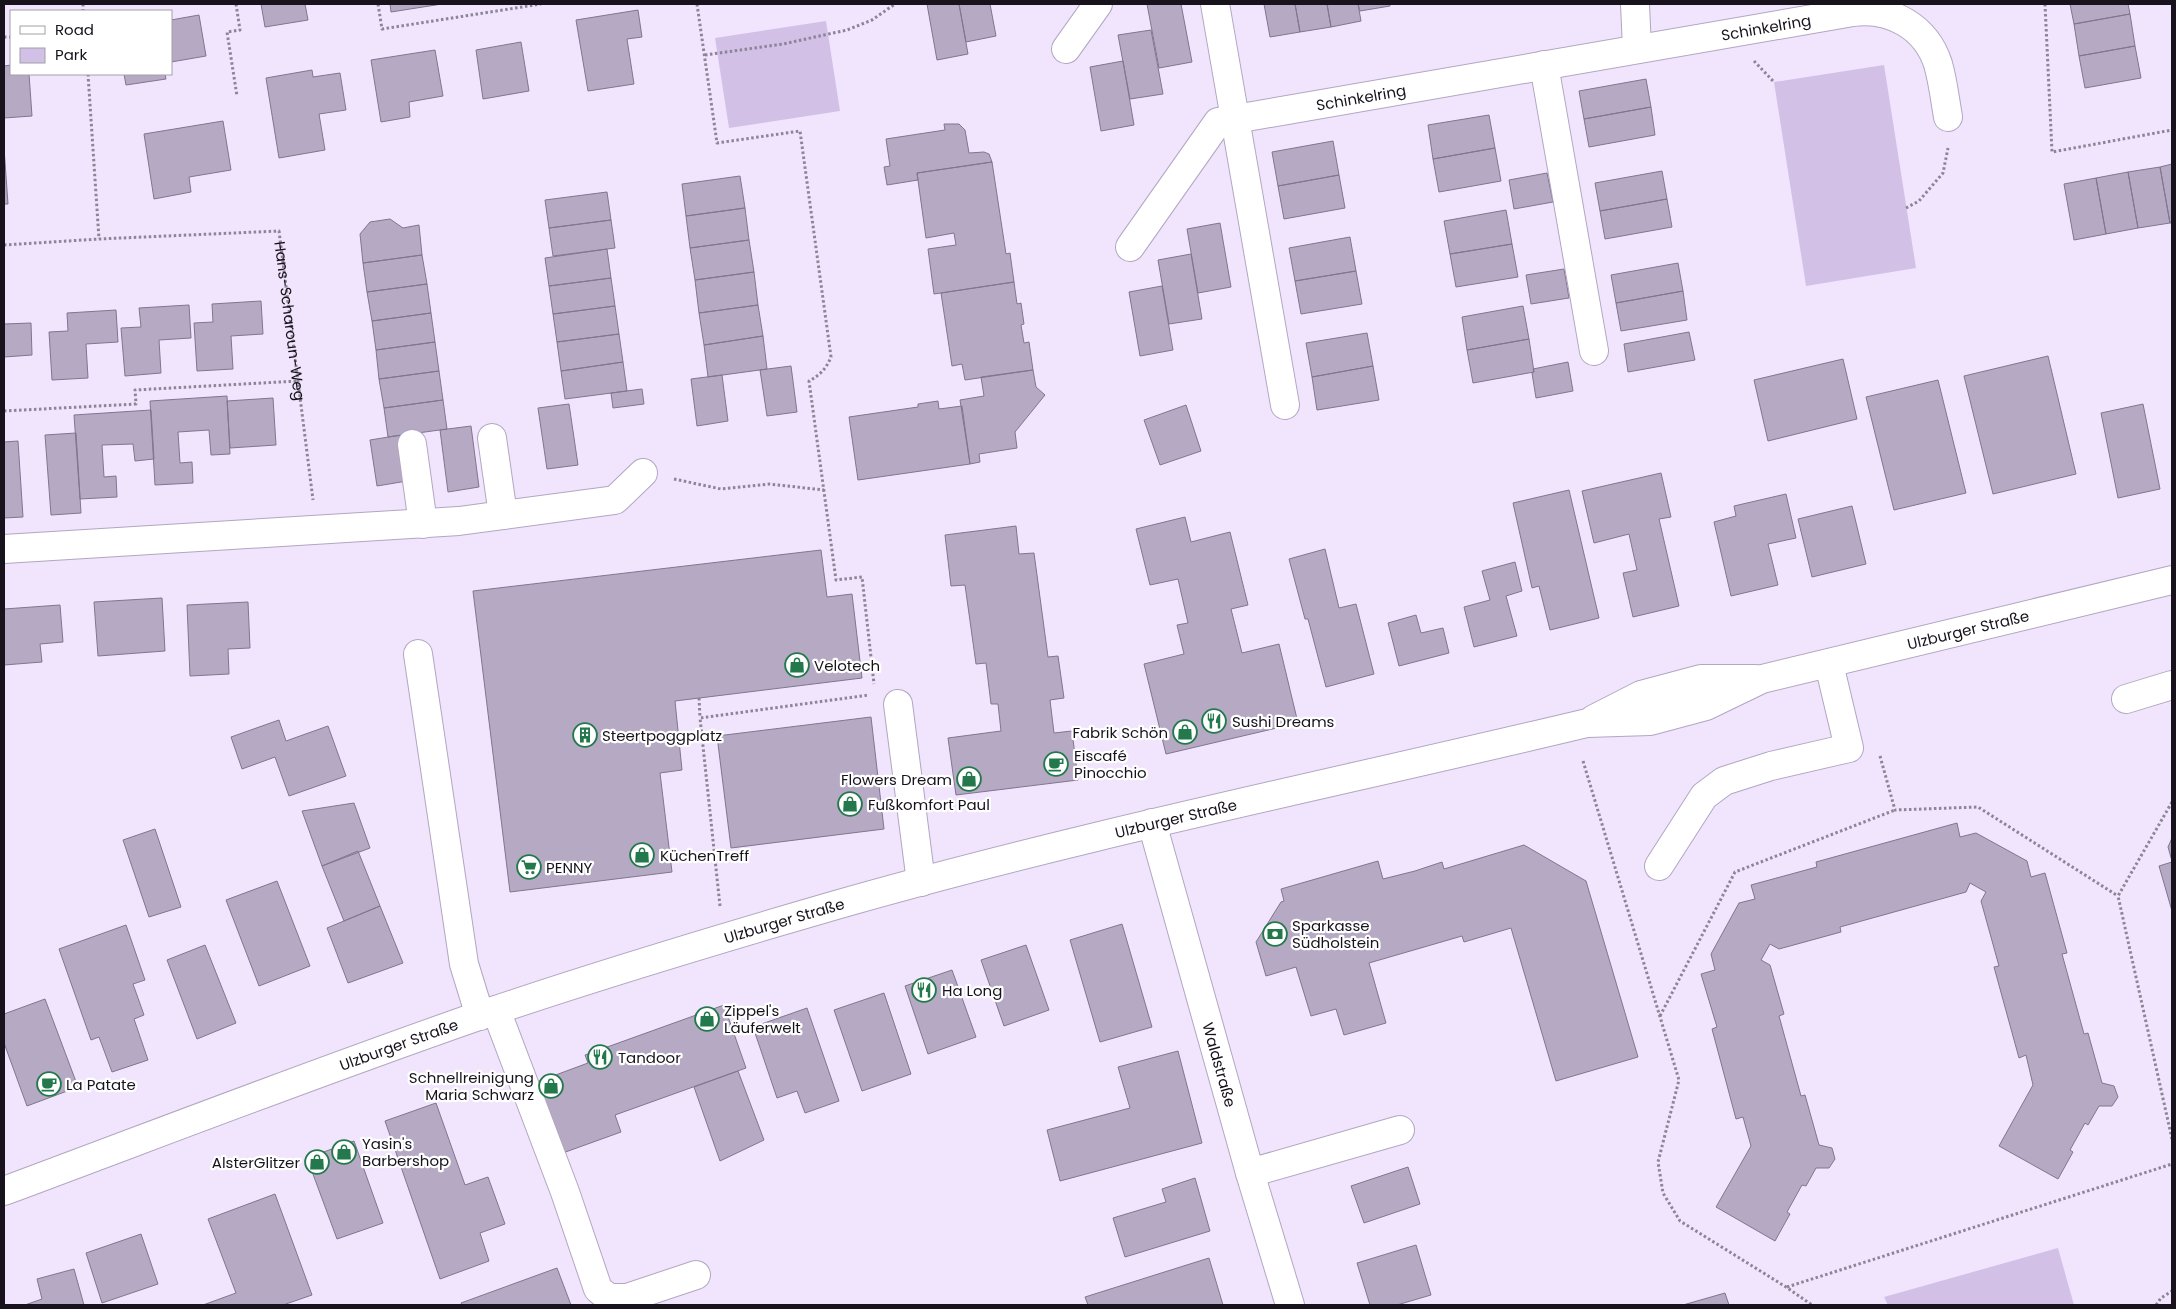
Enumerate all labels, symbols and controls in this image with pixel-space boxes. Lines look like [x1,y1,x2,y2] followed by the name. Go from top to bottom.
[1720,9,1812,45] street label: Schinkelring
[10,10,172,75] legend
[55,19,94,40] text: Road
[55,44,87,65] text: Park
[1315,79,1407,115] street label: Schinkelring
[270,240,311,402] street label: Hans-Scharoun-Weg
[1905,604,2031,654] street label: Ulzburger Straße
[784,652,810,678] shop icon: Velotech
[814,655,880,676] place label: Velotech
[1201,708,1227,734] restaurant icon: Sushi Dreams
[1232,711,1335,732] place label: Sushi Dreams
[1172,719,1198,745] shop icon: Fabrik Schön
[572,722,598,748] building icon: Steertpoggplatz
[1072,722,1168,743] place label: Fabrik Schön
[602,725,722,746] place label: Steertpoggplatz
[1074,745,1147,783] place label: Eiscafé Pinocchio
[1043,751,1069,777] cafe icon: Eiscafé Pinocchio
[956,766,982,792] shop icon: Flowers Dream
[841,769,952,790] place label: Flowers Dream
[837,791,863,817] shop icon: Fußkomfort Paul
[868,794,990,815] place label: Fußkomfort Paul
[1113,794,1239,843] street label: Ulzburger Straße
[629,842,655,868] shop icon: KüchenTreff
[660,845,749,866] place label: KüchenTreff
[516,854,542,880] supermarket icon: PENNY
[546,857,592,878] place label: PENNY
[721,893,847,948] street label: Ulzburger Straße
[1292,915,1379,953] place label: Sparkasse Südholstein
[1262,921,1288,947] bank icon: Sparkasse Südholstein
[911,977,937,1003] restaurant icon: Ha Long
[942,980,1002,1001] place label: Ha Long
[724,1000,801,1038] place label: Zippel's Läuferwelt
[694,1006,720,1032] shop icon: Zippel's Läuferwelt
[336,1013,461,1075] street label: Ulzburger Straße
[1198,1020,1242,1110] street label: Waldstraße
[587,1044,613,1070] restaurant icon: Tandoor
[618,1047,681,1068] place label: Tandoor
[409,1067,534,1105] place label: Schnellreinigung Maria Schwarz
[36,1071,62,1097] cafe icon: La Patate
[538,1073,564,1099] shop icon: Schnellreinigung Maria Schwarz
[66,1074,136,1095] place label: La Patate
[362,1133,449,1171] place label: Yasin's Barbershop
[331,1139,357,1165] shop icon: Yasin's Barbershop
[304,1149,330,1175] shop icon: AlsterGlitzer
[212,1152,300,1173] place label: AlsterGlitzer

